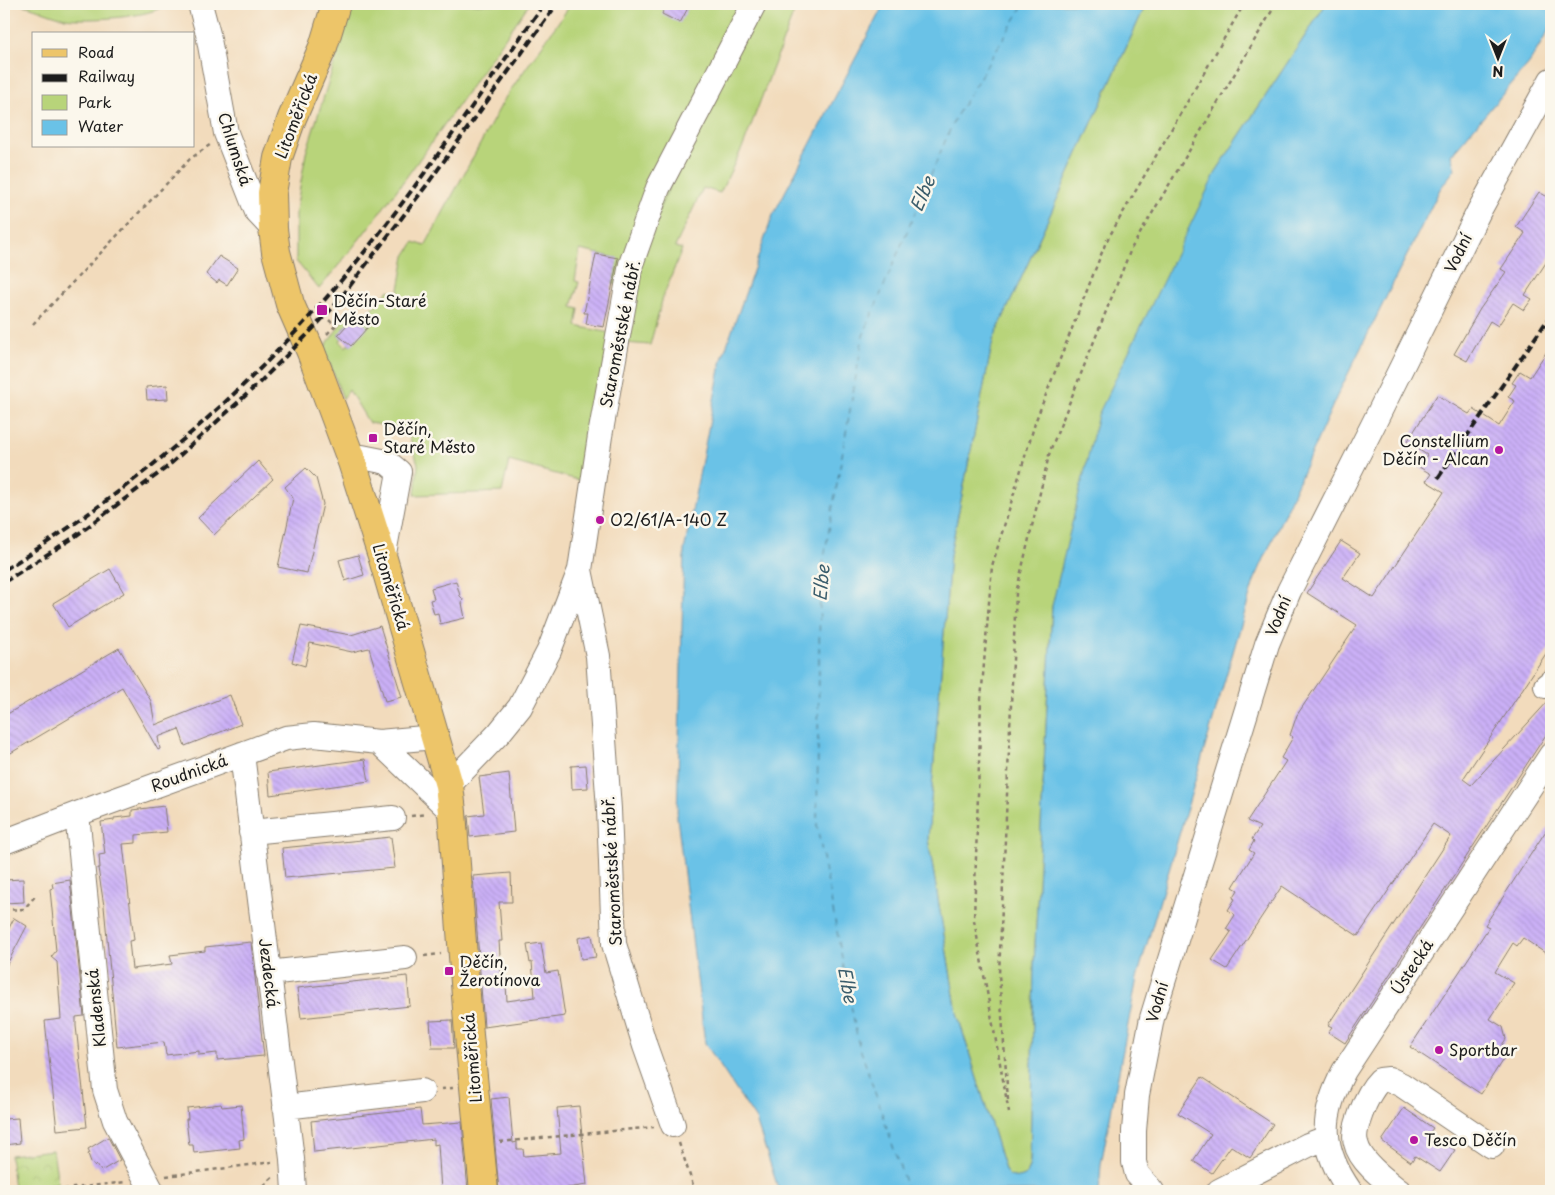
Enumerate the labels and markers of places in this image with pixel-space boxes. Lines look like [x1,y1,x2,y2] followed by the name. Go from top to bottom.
[333,288,426,330] place label: Děčín-Staré Město
[315,303,329,317] marker: Děčín-Staré Město
[383,416,475,458] place label: Děčín, Staré Město
[1382,428,1489,470] place label: Constellium Děčín - Alcan
[367,432,379,444] marker: Děčín, Staré Město
[1493,444,1505,456] marker: Constellium Děčín - Alcan
[610,507,727,531] place label: O2/61/A-140 Z
[594,514,606,526] marker: O2/61/A-140 Z
[459,949,540,991] place label: Děčín, Žerotínova
[443,965,455,977] marker: Děčín, Žerotínova
[1449,1037,1518,1061] place label: Sportbar
[1433,1044,1445,1056] marker: Sportbar
[1424,1127,1516,1151] place label: Tesco Děčín
[1408,1134,1420,1146] marker: Tesco Děčín

